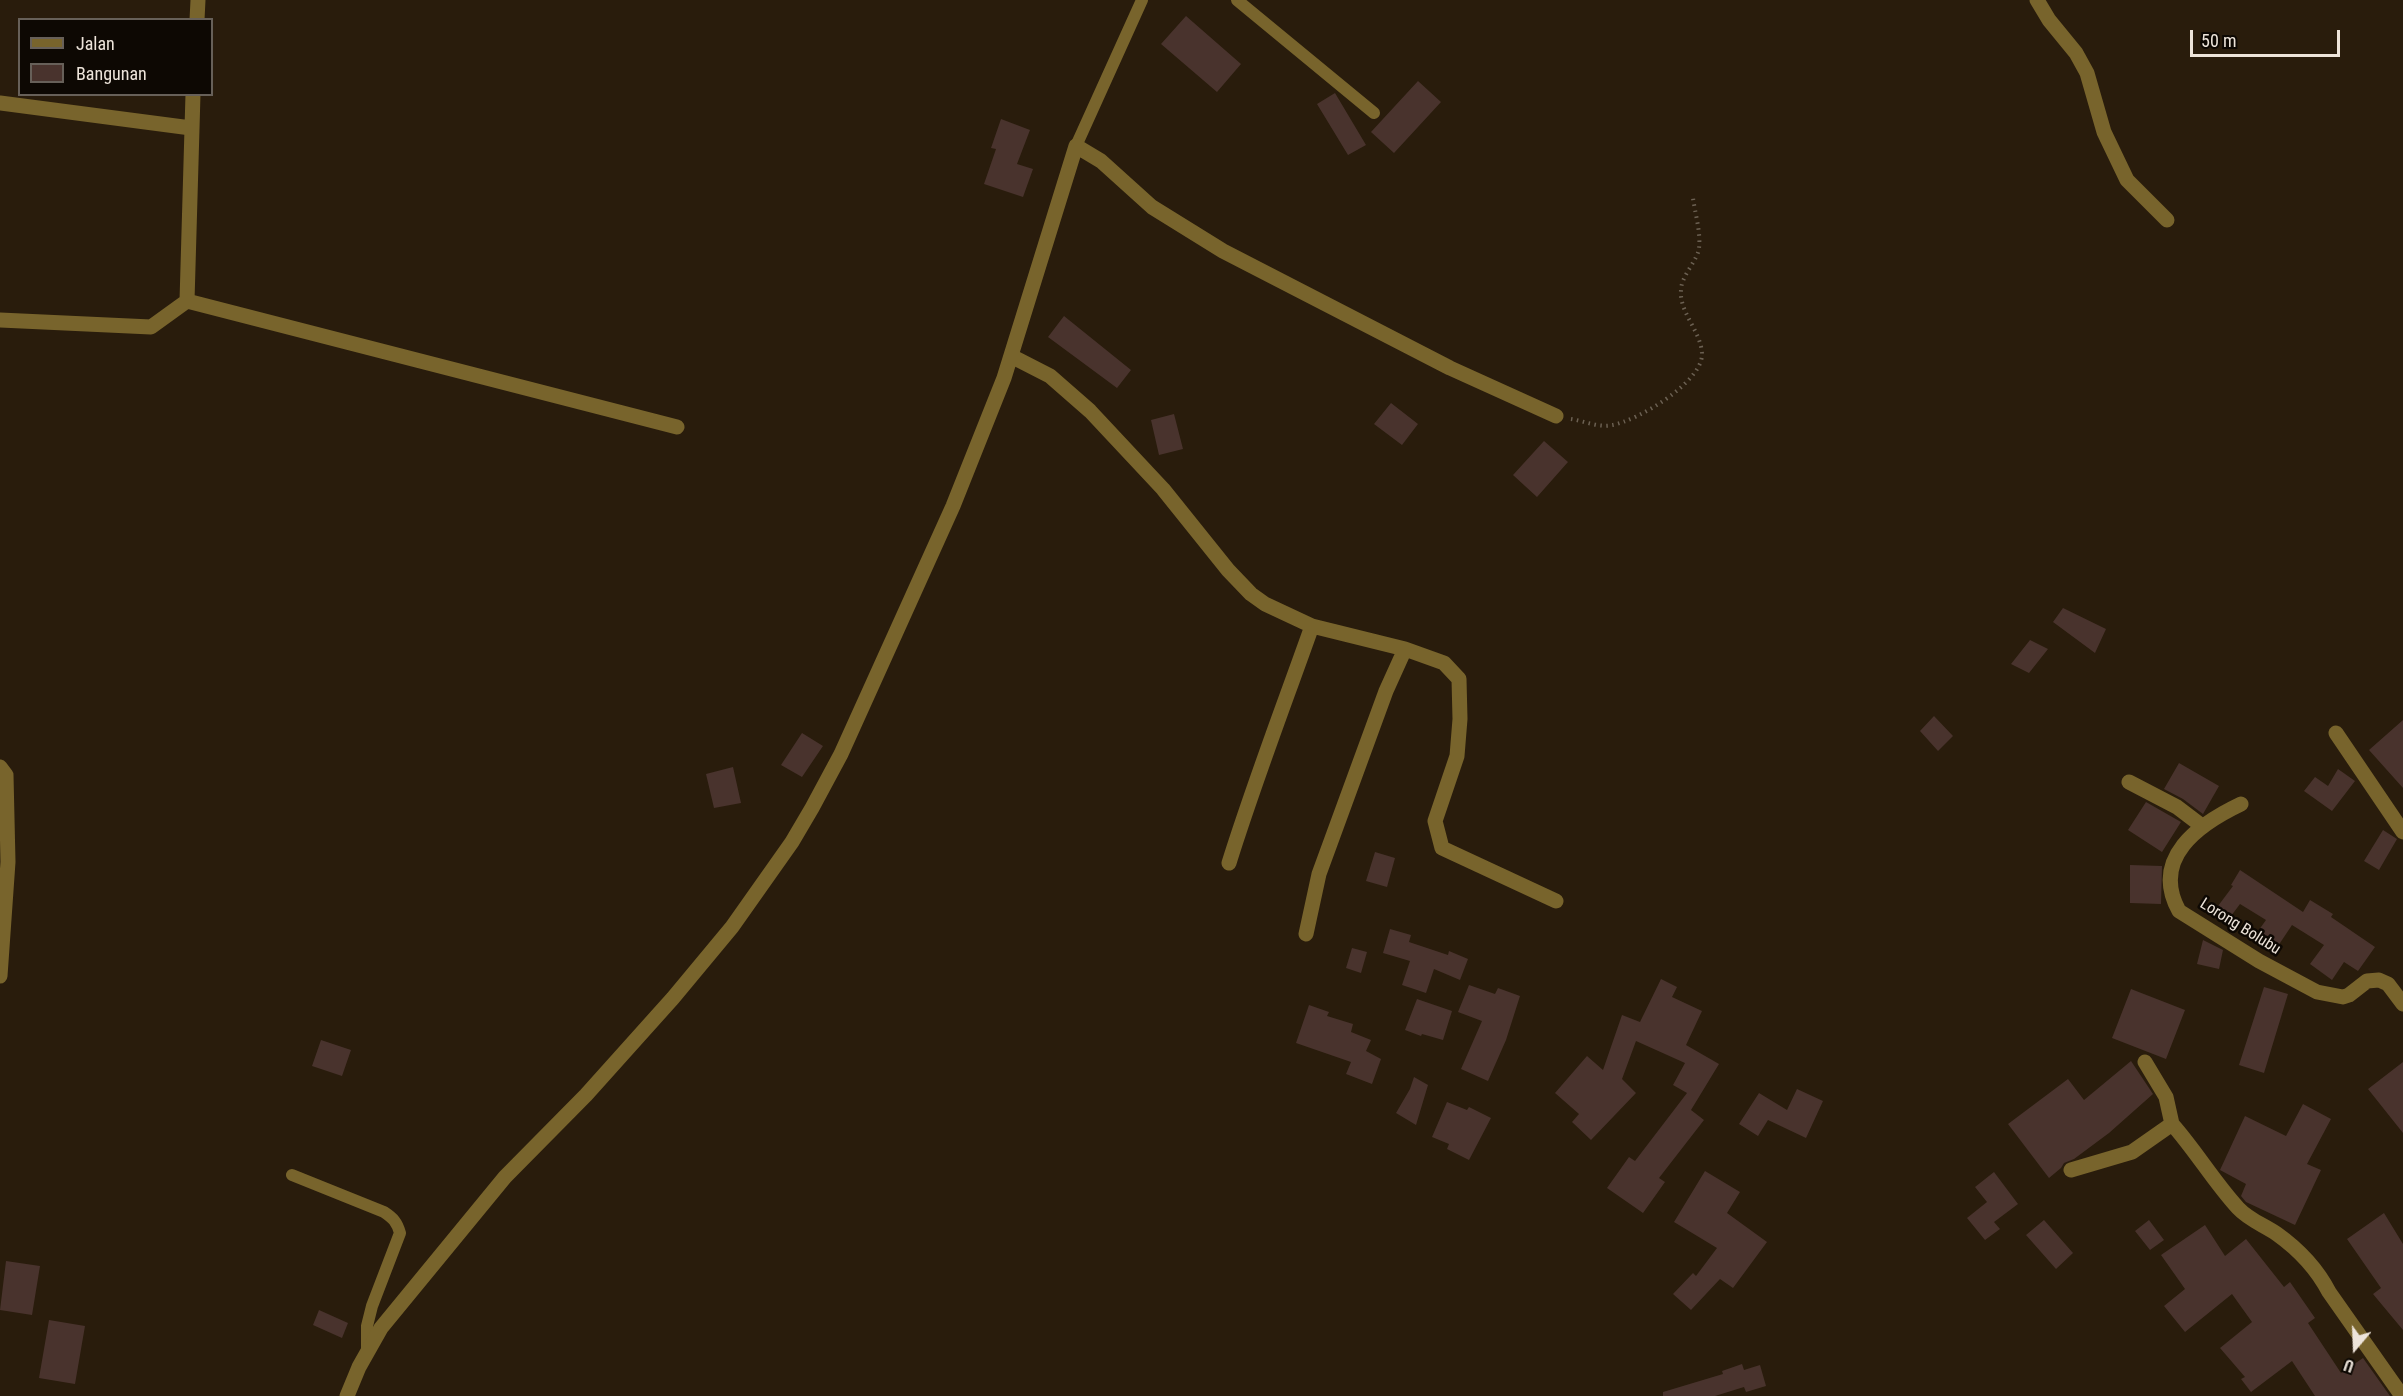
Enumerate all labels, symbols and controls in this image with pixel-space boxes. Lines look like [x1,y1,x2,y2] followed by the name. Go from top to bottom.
[18,18,213,96] legend
[2193,18,2343,56] scale bar
[2201,30,2236,51] text: 50 m
[76,33,115,54] text: Jalan
[76,63,147,84] text: Bangunan
[2196,895,2284,959] street label: Lorong Bolubu
[2325,1318,2385,1378] north arrow
[2342,1355,2356,1376] text: U

